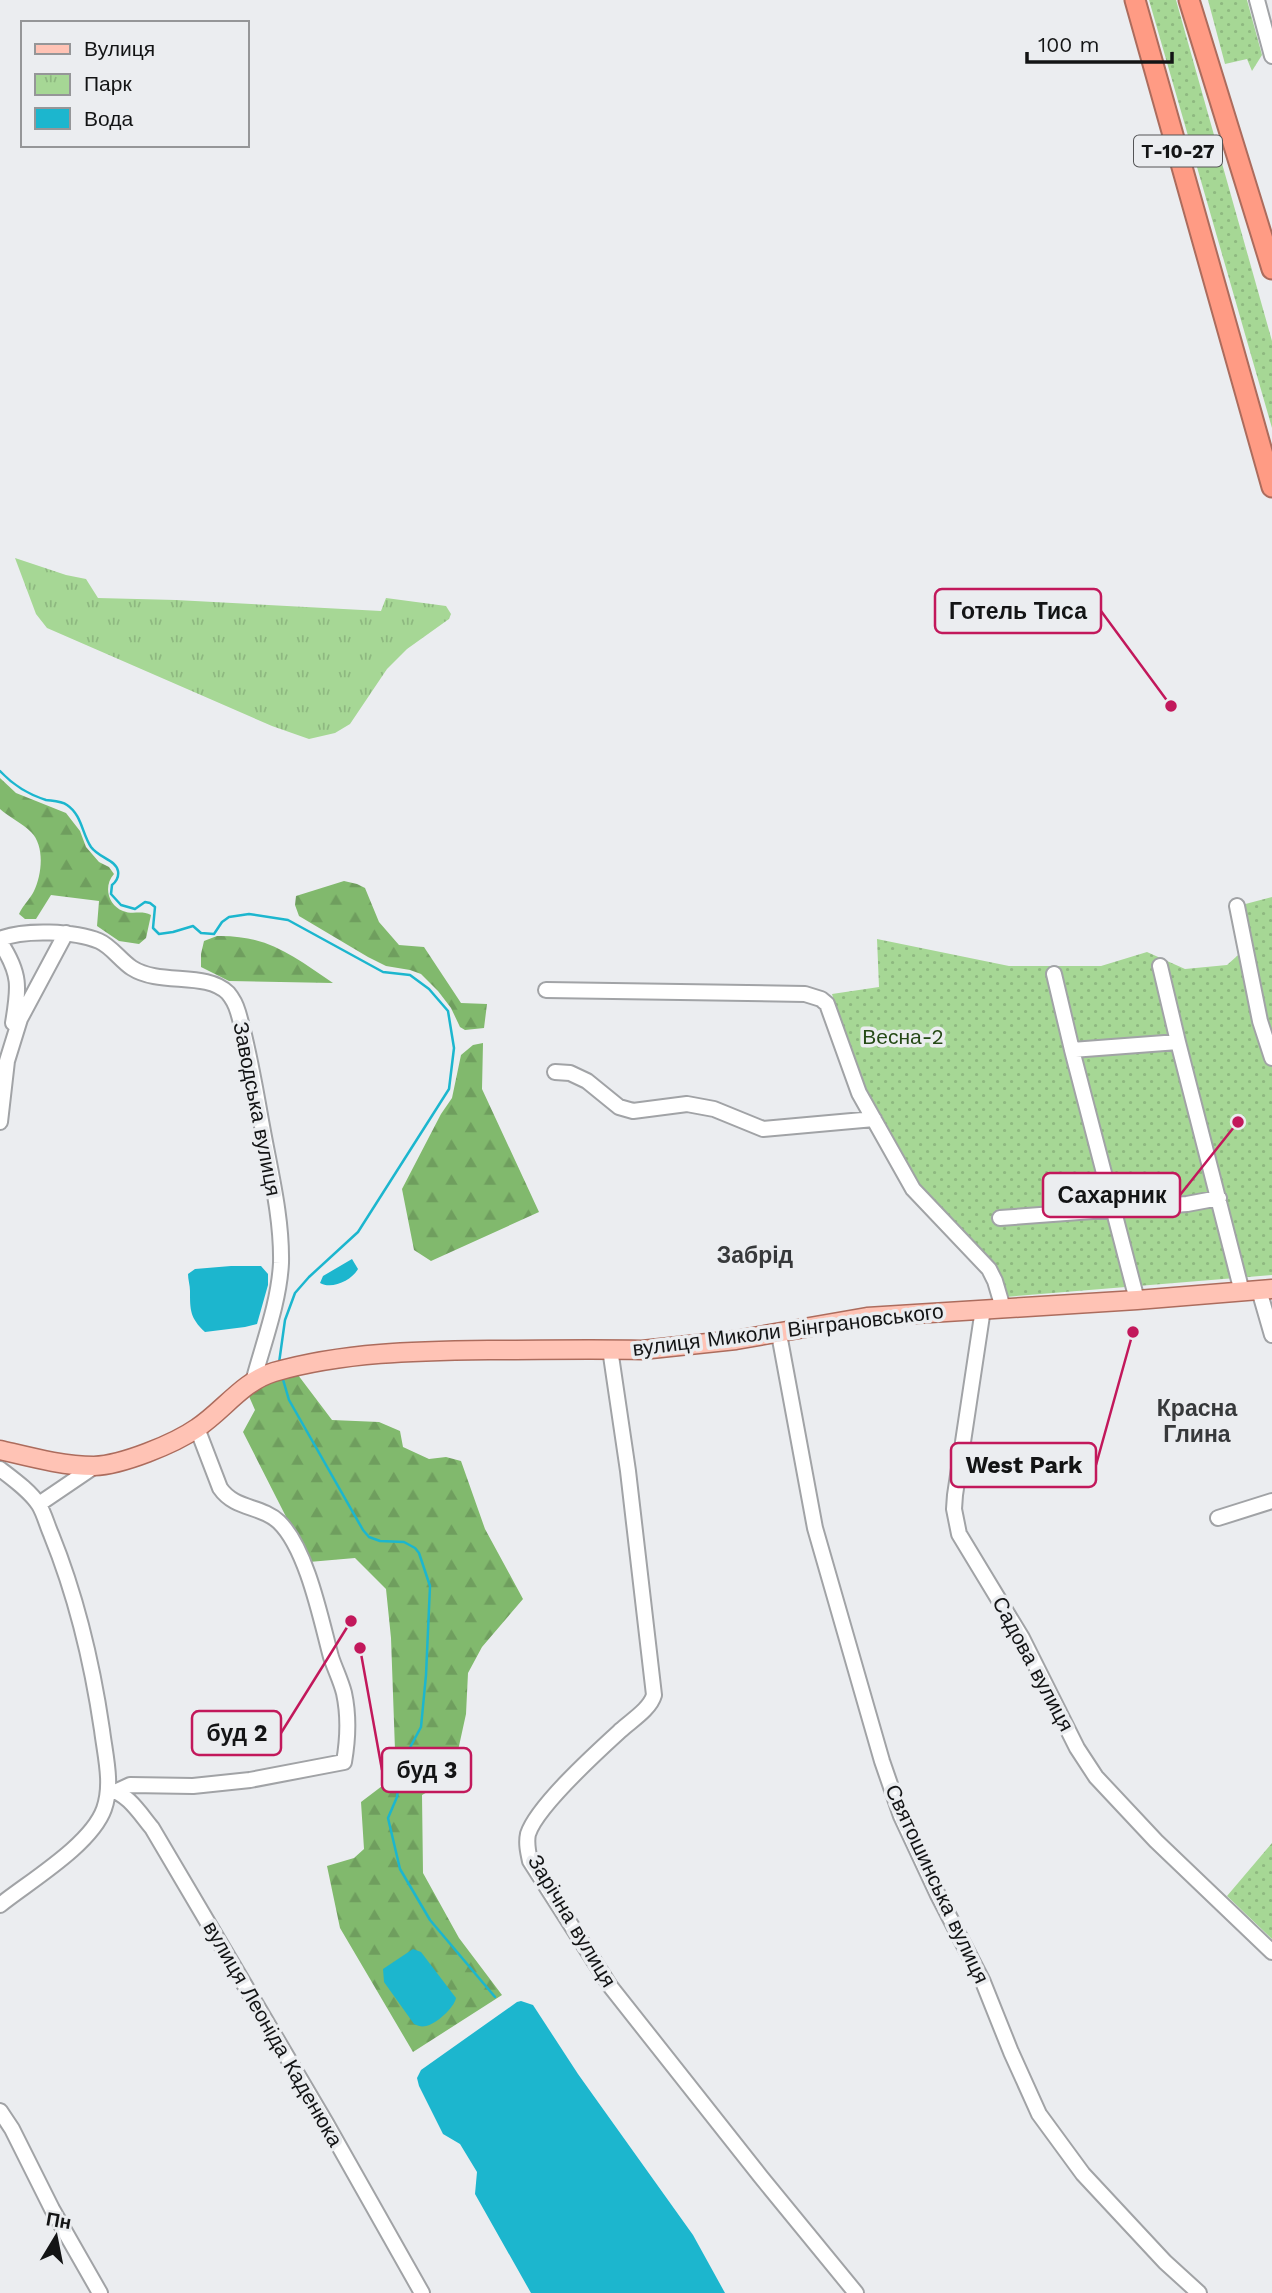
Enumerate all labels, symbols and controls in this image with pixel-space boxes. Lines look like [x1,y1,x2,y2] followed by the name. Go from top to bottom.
[21,21,248,147] legend
[1027,21,1172,65] scale bar
[1038,32,1100,57] text: 100 m
[84,36,155,61] text: Вулиця
[84,71,132,96] text: Парк
[84,106,133,131] text: Вода
[1134,136,1222,167] road number: Т-10-27
[935,589,1101,633] callout: Готель Тиса
[949,598,1087,625] text: Готель Тиса
[228,1020,287,1198] street label: Заводська вулиця
[862,1024,944,1049] park label: Весна-2
[1043,1173,1180,1217] callout: Сахарник
[1058,1182,1167,1209] text: Сахарник
[717,1242,794,1269] district label: Забрід
[631,1298,945,1361] street label: вулиця Миколи Вінграновського
[1157,1395,1237,1448] district label: Красна Глина
[951,1443,1096,1487] callout: West Park
[966,1452,1083,1479] text: West Park
[987,1592,1079,1735] street label: Садова вулиця
[192,1711,281,1755] callout: буд 2
[206,1720,268,1747] text: буд 2
[382,1748,471,1792] callout: буд 3
[397,1757,457,1784] text: буд 3
[880,1780,995,1987] street label: Святошинська вулиця
[523,1850,622,1992] street label: Зарічна вулиця
[199,1917,348,2151] street label: вулиця Леоніда Каденюка
[21,2202,91,2272] north arrow
[44,2207,73,2234] text: Пн

